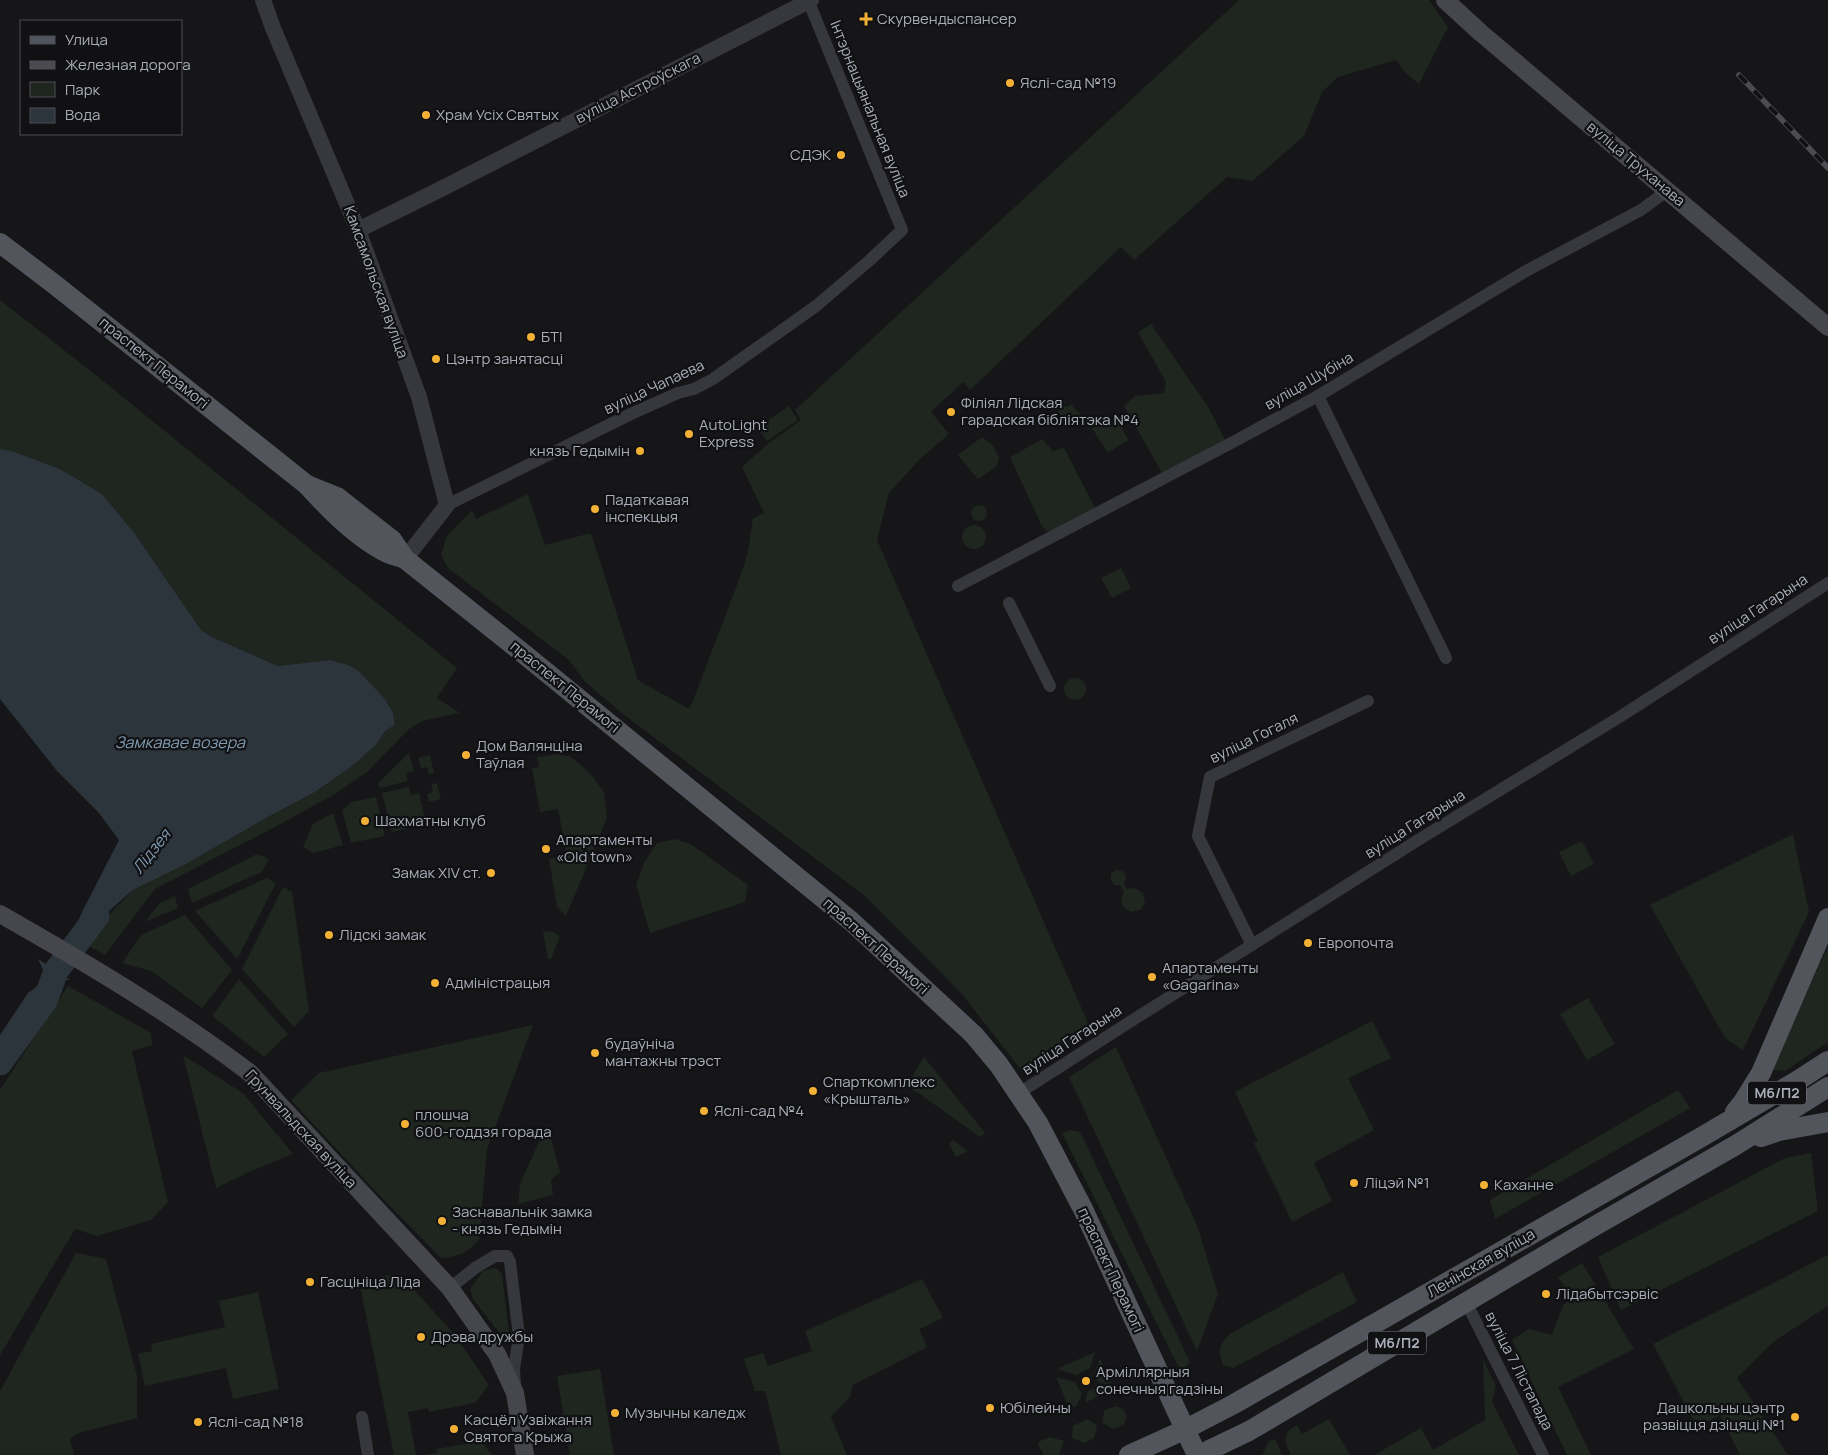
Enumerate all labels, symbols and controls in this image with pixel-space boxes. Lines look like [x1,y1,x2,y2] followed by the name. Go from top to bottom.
[877,8,1017,29] place label: Скурвендыспансер
[859,12,873,26] marker: Скурвендыспансер
[825,17,916,201] street label: Інтэрнацыянальная вуліца
[20,20,182,135] legend
[65,29,108,50] text: Улица
[572,47,704,128] street label: вуліца Астроўскага
[65,54,190,75] text: Железная дорога
[1020,72,1116,93] place label: Яслі-сад №19
[1004,77,1016,89] marker: Яслі-сад №19
[65,79,101,100] text: Парк
[65,104,100,125] text: Вода
[436,104,559,125] place label: Храм Усіх Святых
[420,109,432,121] marker: Храм Усіх Святых
[1583,116,1690,211] street label: вуліца Труханава
[790,144,831,165] place label: СДЭК
[835,149,847,161] marker: СДЭК
[339,203,414,361] street label: Камсамольская вуліца
[95,312,214,413] street label: праспект Перамогі
[541,326,563,347] place label: БТІ
[525,331,537,343] marker: БТІ
[1260,347,1357,414] street label: вуліца Шубіна
[446,348,563,369] place label: Цэнтр занятасці
[430,353,442,365] marker: Цэнтр занятасці
[600,354,707,419] street label: вуліца Чапаева
[961,392,1139,430] place label: Філіял Лідская гарадская бібліятэка №4
[945,406,957,418] marker: Філіял Лідская гарадская бібліятэка №4
[699,414,767,452] place label: AutoLight Express
[683,428,695,440] marker: AutoLight Express
[529,440,630,461] place label: князь Гедымін
[634,445,646,457] marker: князь Гедымін
[605,489,689,527] place label: Падаткавая інспекцыя
[589,503,601,515] marker: Падаткавая інспекцыя
[1704,569,1812,649] street label: вуліца Гагарына
[506,636,625,737] street label: праспект Перамогі
[1206,707,1301,768] street label: вуліца Гогаля
[115,731,246,753] water label: Замкавае возера
[476,735,583,773] place label: Дом Валянціна Таўлая
[460,749,472,761] marker: Дом Валянціна Таўлая
[1361,784,1469,863] street label: вуліца Гагарына
[375,810,486,831] place label: Шахматны клуб
[359,815,371,827] marker: Шахматны клуб
[127,823,176,878] water label: Лідзея
[556,829,653,867] place label: Апартаменты «Old town»
[540,843,552,855] marker: Апартаменты «Old town»
[392,862,481,883] place label: Замак XIV ст.
[485,867,497,879] marker: Замак XIV ст.
[819,893,934,999] street label: праспект Перамогі
[339,924,427,945] place label: Лідскі замак
[323,929,335,941] marker: Лідскі замак
[1318,932,1394,953] place label: Европочта
[1302,937,1314,949] marker: Европочта
[1162,957,1259,995] place label: Апартаменты «Gagarina»
[1146,971,1158,983] marker: Апартаменты «Gagarina»
[445,972,550,993] place label: Адміністрацыя
[429,977,441,989] marker: Адміністрацыя
[1018,1000,1126,1080] street label: вуліца Гагарына
[605,1033,721,1071] place label: будаўніча мантажны трэст
[589,1047,601,1059] marker: будаўніча мантажны трэст
[241,1065,362,1193] street label: Грунвальдская вуліца
[823,1071,935,1109] place label: Спарткомплекс «Крышталь»
[1748,1082,1806,1104] road number: М6/П2
[807,1085,819,1097] marker: Спарткомплекс «Крышталь»
[714,1100,804,1121] place label: Яслі-сад №4
[415,1104,552,1142] place label: плошча 600-годдзя горада
[698,1105,710,1117] marker: Яслі-сад №4
[399,1118,411,1130] marker: плошча 600-годдзя горада
[1364,1172,1430,1193] place label: Ліцэй №1
[1494,1174,1554,1195] place label: Каханне
[1348,1177,1360,1189] marker: Ліцэй №1
[1478,1179,1490,1191] marker: Каханне
[452,1201,592,1239] place label: Заснавальнік замка - князь Гедымін
[1073,1204,1150,1336] street label: праспект Перамогі
[436,1215,448,1227] marker: Заснавальнік замка - князь Гедымін
[1423,1223,1538,1302] street label: Ленінская вуліца
[320,1271,421,1292] place label: Гасцініца Ліда
[304,1276,316,1288] marker: Гасцініца Ліда
[1556,1283,1659,1304] place label: Лідабытсэрвіс
[1540,1288,1552,1300] marker: Лідабытсэрвіс
[1480,1308,1558,1434] street label: вуліца 7 Лістапада
[431,1326,533,1347] place label: Дрэва дружбы
[415,1331,427,1343] marker: Дрэва дружбы
[1368,1332,1426,1355] road number: М6/П2
[1096,1361,1223,1399] place label: Арміллярныя сонечныя гадзіны
[1080,1375,1092,1387] marker: Арміллярныя сонечныя гадзіны
[1000,1397,1071,1418] place label: Юбілейны
[1643,1397,1785,1435] place label: Дашкольны цэнтр развіцця дзіцяці №1
[625,1402,746,1423] place label: Музычны каледж
[984,1402,996,1414] marker: Юбілейны
[609,1407,621,1419] marker: Музычны каледж
[464,1409,592,1447] place label: Касцёл Узвіжання Святога Крыжа
[208,1411,304,1432] place label: Яслі-сад №18
[1789,1411,1801,1423] marker: Дашкольны цэнтр развіцця дзіцяці №1
[192,1416,204,1428] marker: Яслі-сад №18
[448,1423,460,1435] marker: Касцёл Узвіжання Святога Крыжа

